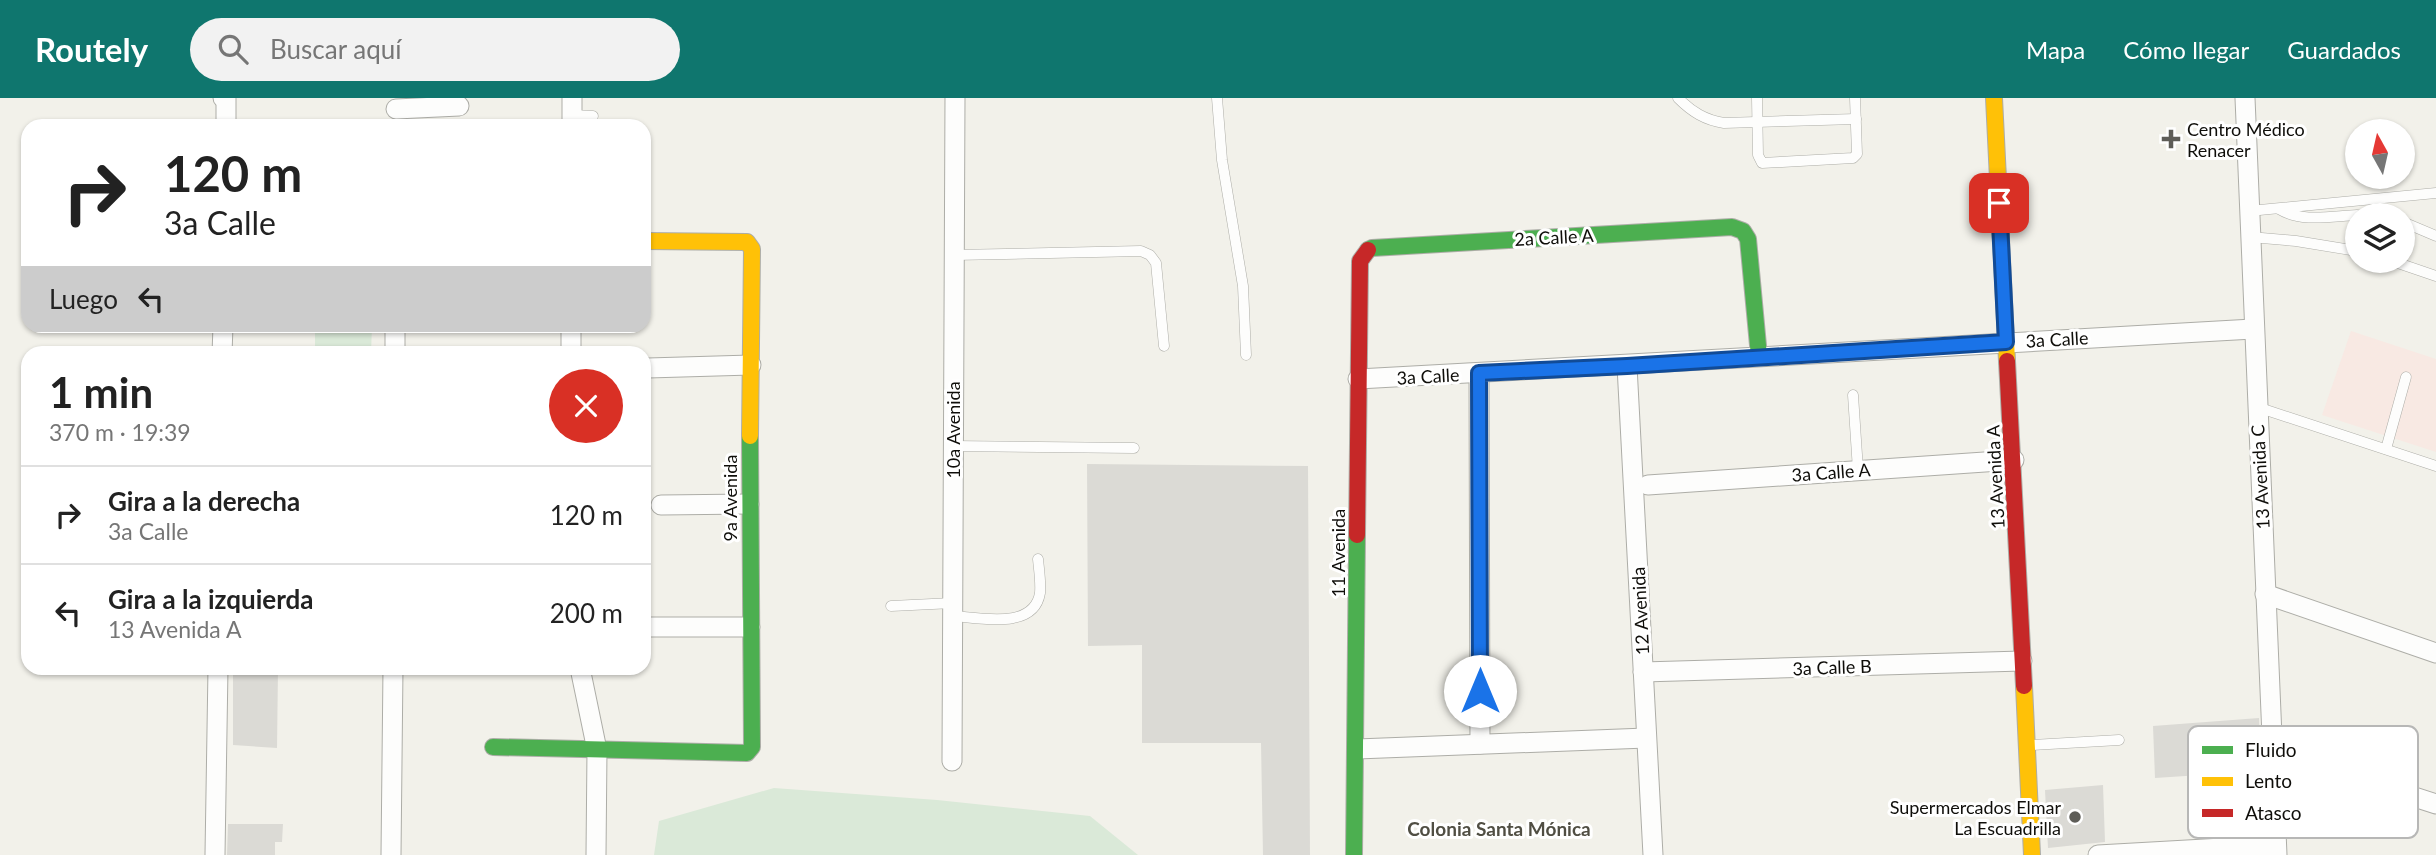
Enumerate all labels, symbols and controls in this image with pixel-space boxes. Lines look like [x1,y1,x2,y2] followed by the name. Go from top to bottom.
[190,18,680,81] search box
[35,29,148,69] text: Routely
[214,30,252,68] icon: search
[270,33,401,65] text: Buscar aquí
[2026,35,2085,64] text: Mapa
[2123,35,2249,64] text: Cómo llegar
[2287,35,2401,64] text: Guardados
[2187,118,2305,161] place label: Centro Médico Renacer
[2345,119,2415,189] north arrow
[2345,119,2415,273] map controls
[2161,129,2181,149] marker: Centro Médico Renacer
[164,144,302,202] text: 120 m
[49,147,140,238] icon: right
[1969,173,2029,233] pin
[1980,184,2018,222] icon: arrive
[164,203,276,242] text: 3a Calle
[2345,203,2415,273] button: layers
[1514,224,1595,250] street label: 2a Calle A
[132,280,170,318] icon: left
[49,283,118,315] text: Luego
[2025,326,2089,352] street label: 3a Calle
[1396,363,1460,389] street label: 3a Calle
[49,367,153,417] text: 1 min
[549,369,623,443] button: close
[942,381,964,479] street label: 10a Avenida
[49,418,191,446] text: 370 m · 19:39
[1981,423,2009,530] street label: 13 Avenida A
[2246,424,2274,530] street label: 13 Avenida C
[719,455,741,541] street label: 9a Avenida
[1791,458,1872,486] street label: 3a Calle A
[108,485,300,517] text: Gira a la derecha
[49,496,87,534] icon: right
[550,499,623,531] text: 120 m
[1327,509,1349,597] street label: 11 Avenida
[108,517,188,545] text: 3a Calle
[1627,566,1653,656] street label: 12 Avenida
[108,583,314,615] text: Gira a la izquierda
[49,594,87,632] icon: left
[550,597,623,629] text: 200 m
[108,615,242,643] text: 13 Avenida A
[1443,654,1517,728] position arrow
[1792,655,1872,679] street label: 3a Calle B
[2188,726,2418,838] legend
[2245,738,2297,761] text: Fluido
[2245,769,2292,792] text: Lento
[1890,796,2061,839] place label: Supermercados Elmar La Escuadrilla
[2245,801,2301,824] text: Atasco
[2067,809,2083,825] marker: Supermercados Elmar La Escuadrilla
[1407,817,1591,840] district label: Colonia Santa Mónica

